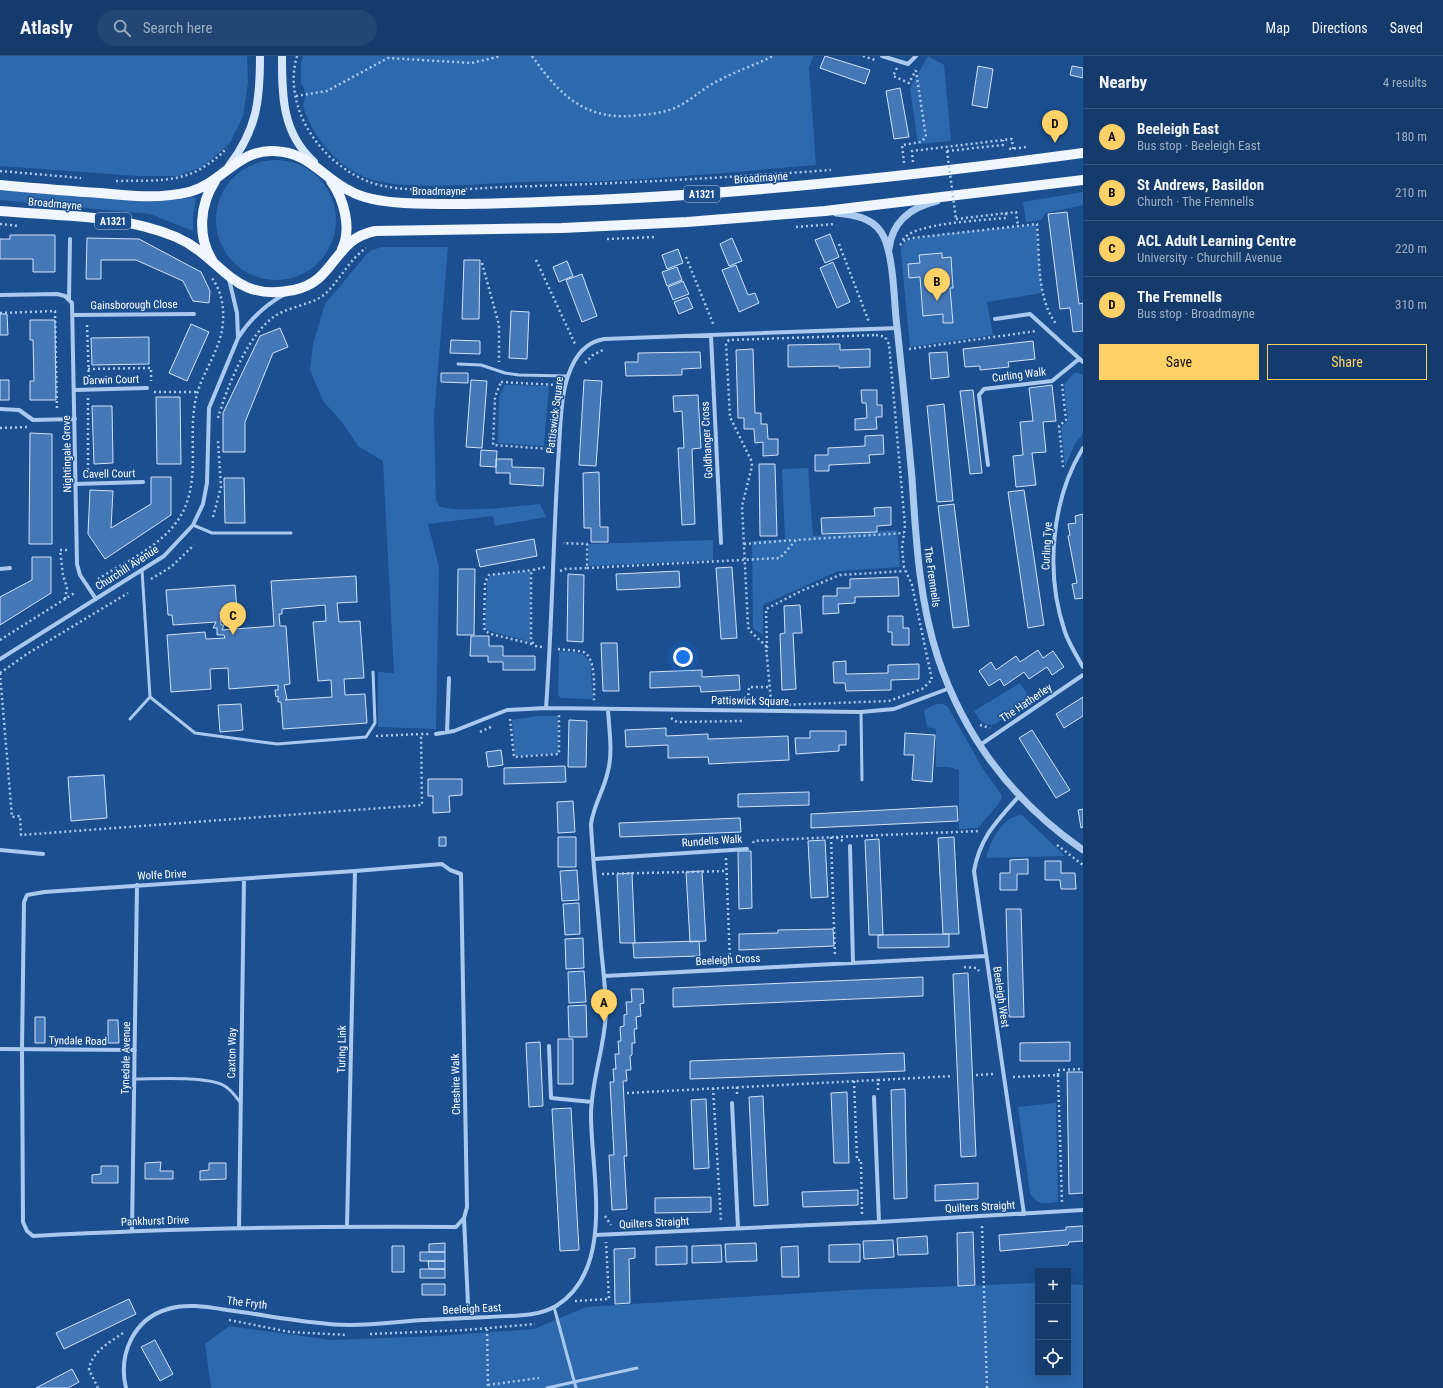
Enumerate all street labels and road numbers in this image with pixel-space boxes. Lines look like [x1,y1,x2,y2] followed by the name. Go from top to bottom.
[734,170,788,186] street label: Broadmayne
[412,185,466,198] street label: Broadmayne
[684,186,720,202] road number: A1321
[28,195,82,213] street label: Broadmayne
[95,213,131,229] road number: A1321
[90,298,178,312] street label: Gainsborough Close
[991,365,1047,385] street label: Curling Walk
[83,373,139,387] street label: Darwin Court
[544,376,566,454] street label: Pattiswick Square
[698,401,716,479] street label: Goldhanger Cross
[60,415,74,493] street label: Nightingale Grove
[83,467,135,481] street label: Cavell Court
[1039,522,1055,570] street label: Curling Tye
[93,543,161,593] street label: Churchill Avenue
[921,546,943,608] street label: The Fremnells
[997,681,1055,725] street label: The Hatherley
[711,694,789,708] street label: Pattiswick Square
[681,832,743,850] street label: Rundells Walk
[137,867,187,883] street label: Wolfe Drive
[695,952,761,968] street label: Beeleigh Cross
[990,966,1012,1028] street label: Beeleigh West
[119,1021,133,1095] street label: Tynedale Avenue
[335,1025,349,1073] street label: Turing Link
[225,1027,239,1079] street label: Caxton Way
[49,1034,107,1048] street label: Tyndale Road
[449,1053,463,1115] street label: Cheshire Walk
[945,1199,1015,1215] street label: Quilters Straight
[121,1213,189,1229] street label: Pankhurst Drive
[619,1215,689,1231] street label: Quilters Straight
[226,1294,268,1312] street label: The Fryth
[442,1301,502,1317] street label: Beeleigh East

